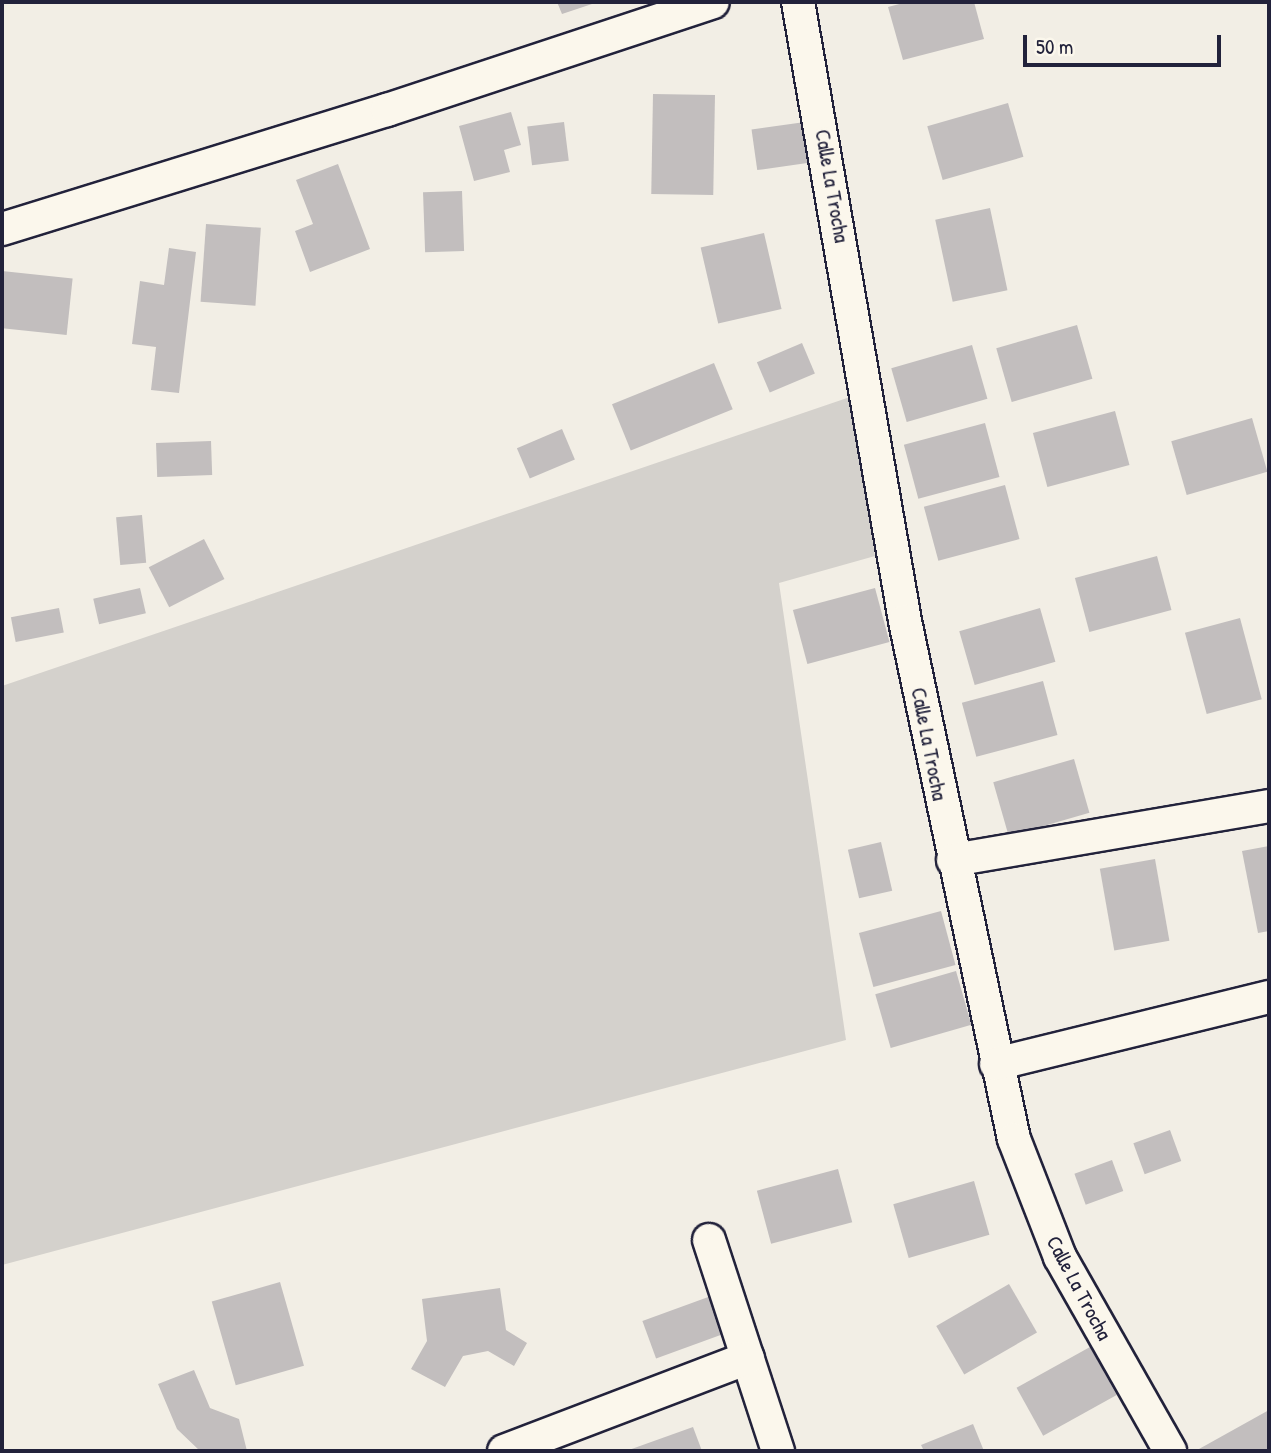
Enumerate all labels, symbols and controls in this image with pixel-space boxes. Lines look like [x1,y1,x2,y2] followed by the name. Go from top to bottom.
[1026,21,1224,65] scale bar
[1036,32,1073,61] text: 50 m
[810,127,854,245] street label: Calle La Trocha
[906,685,952,803] street label: Calle La Trocha
[1041,1232,1117,1344] street label: Calle La Trocha

